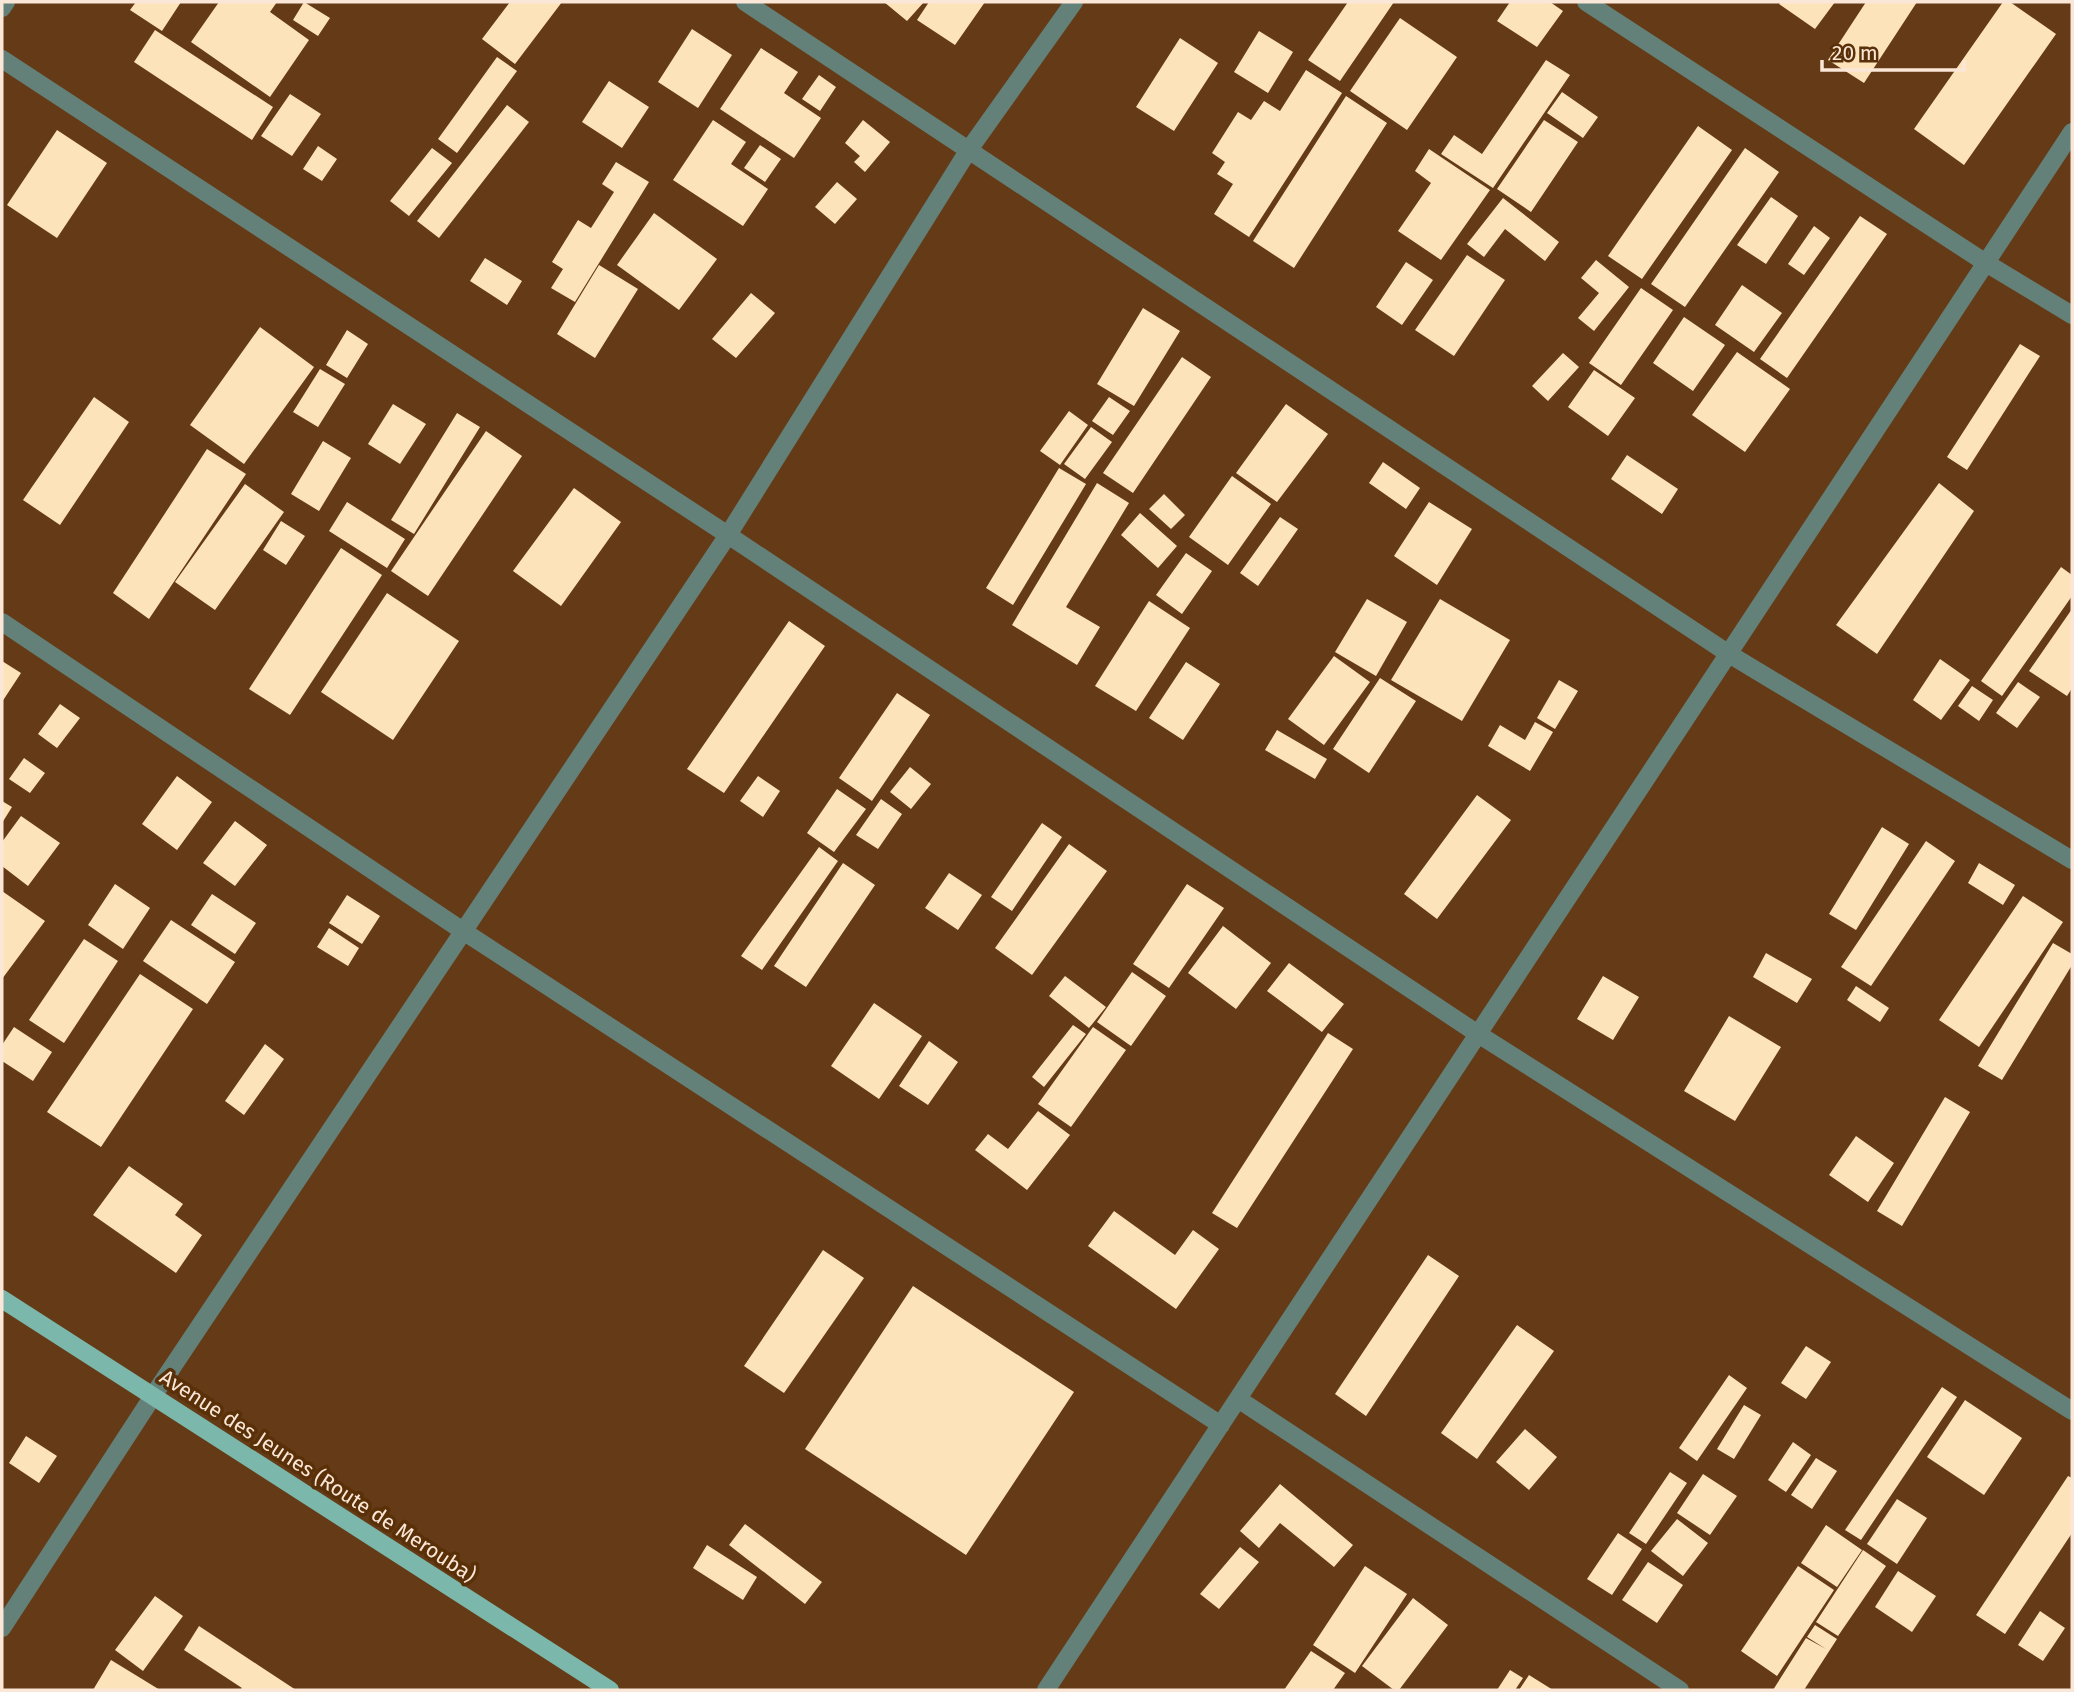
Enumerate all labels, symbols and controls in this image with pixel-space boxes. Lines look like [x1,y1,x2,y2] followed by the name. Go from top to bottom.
[1822,28,1964,72] scale bar
[1832,40,1878,66] text: 20 m
[155,1364,481,1588] street label: Avenue des Jeunes (Route de Merouba)

